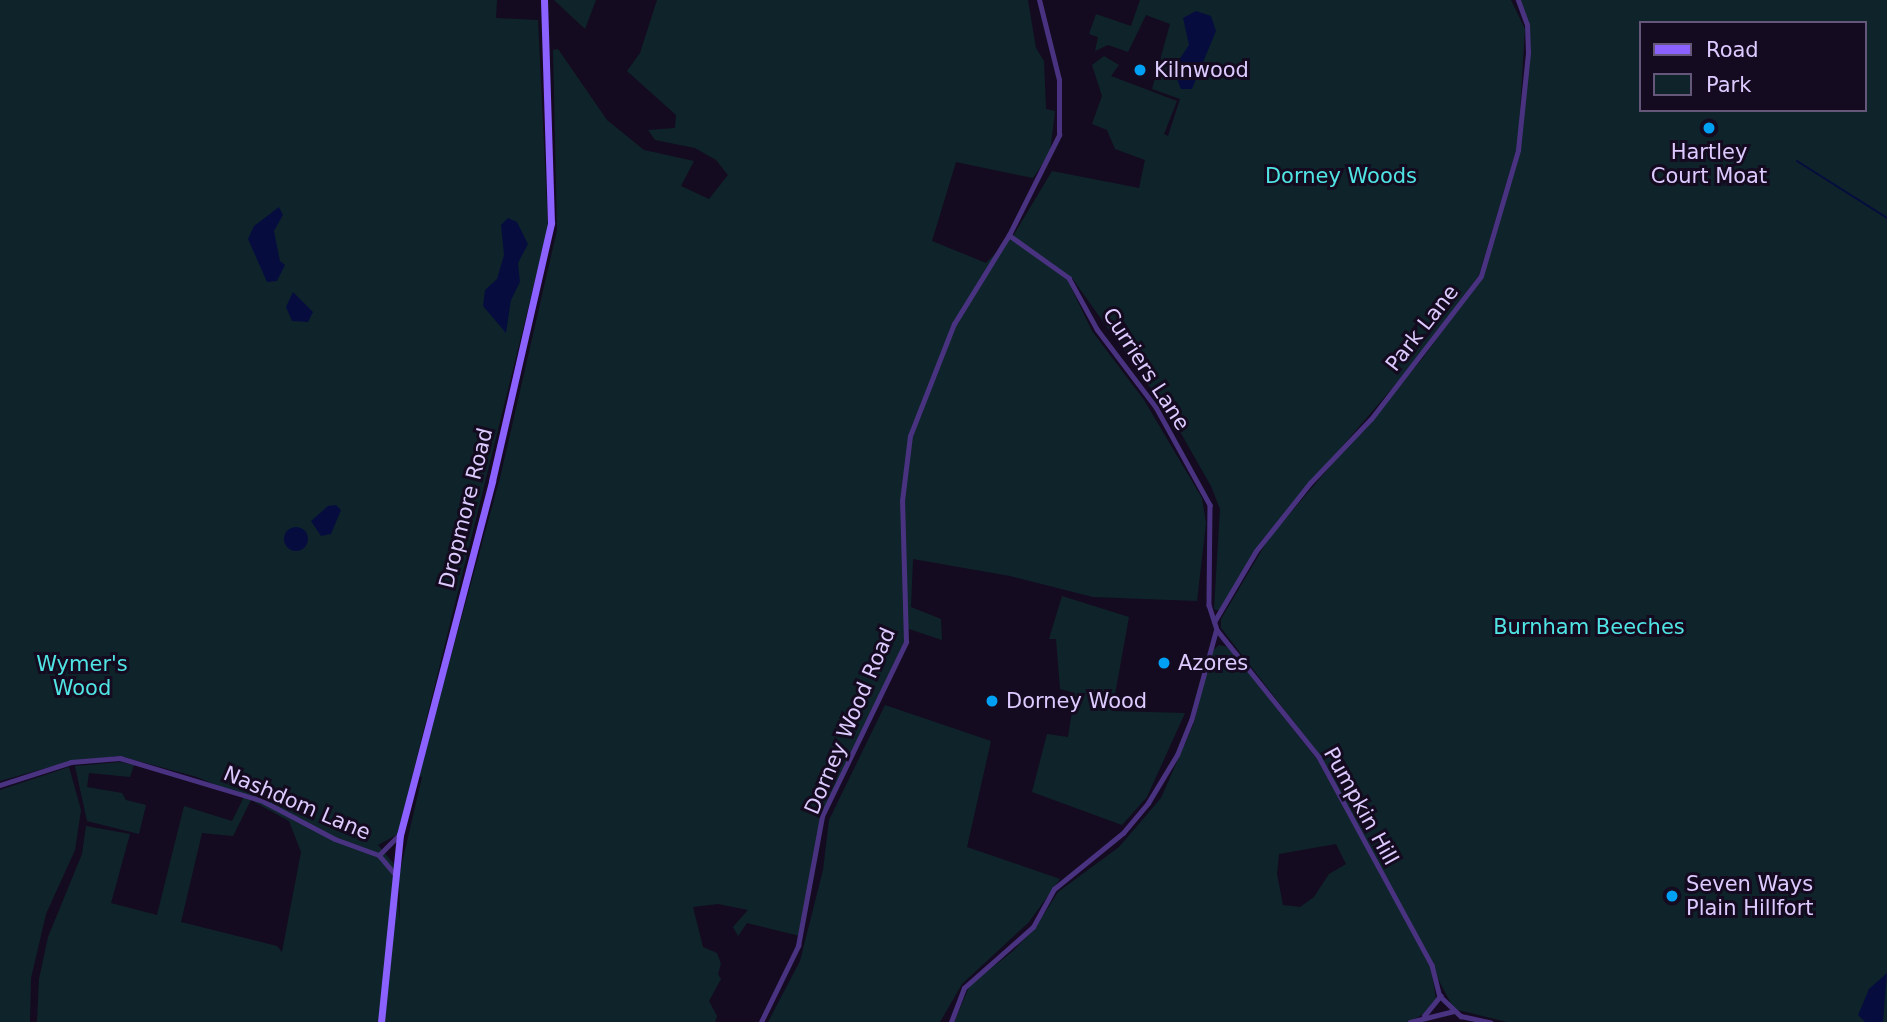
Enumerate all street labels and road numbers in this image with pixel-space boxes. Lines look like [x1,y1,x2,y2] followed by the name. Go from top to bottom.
[1380,280,1464,376] street label: Park Lane
[1097,303,1195,435] street label: Curriers Lane
[434,425,498,591] street label: Dropmore Road
[799,624,901,818] street label: Dorney Wood Road
[1318,743,1404,869] street label: Pumpkin Hill
[220,761,374,845] street label: Nashdom Lane

